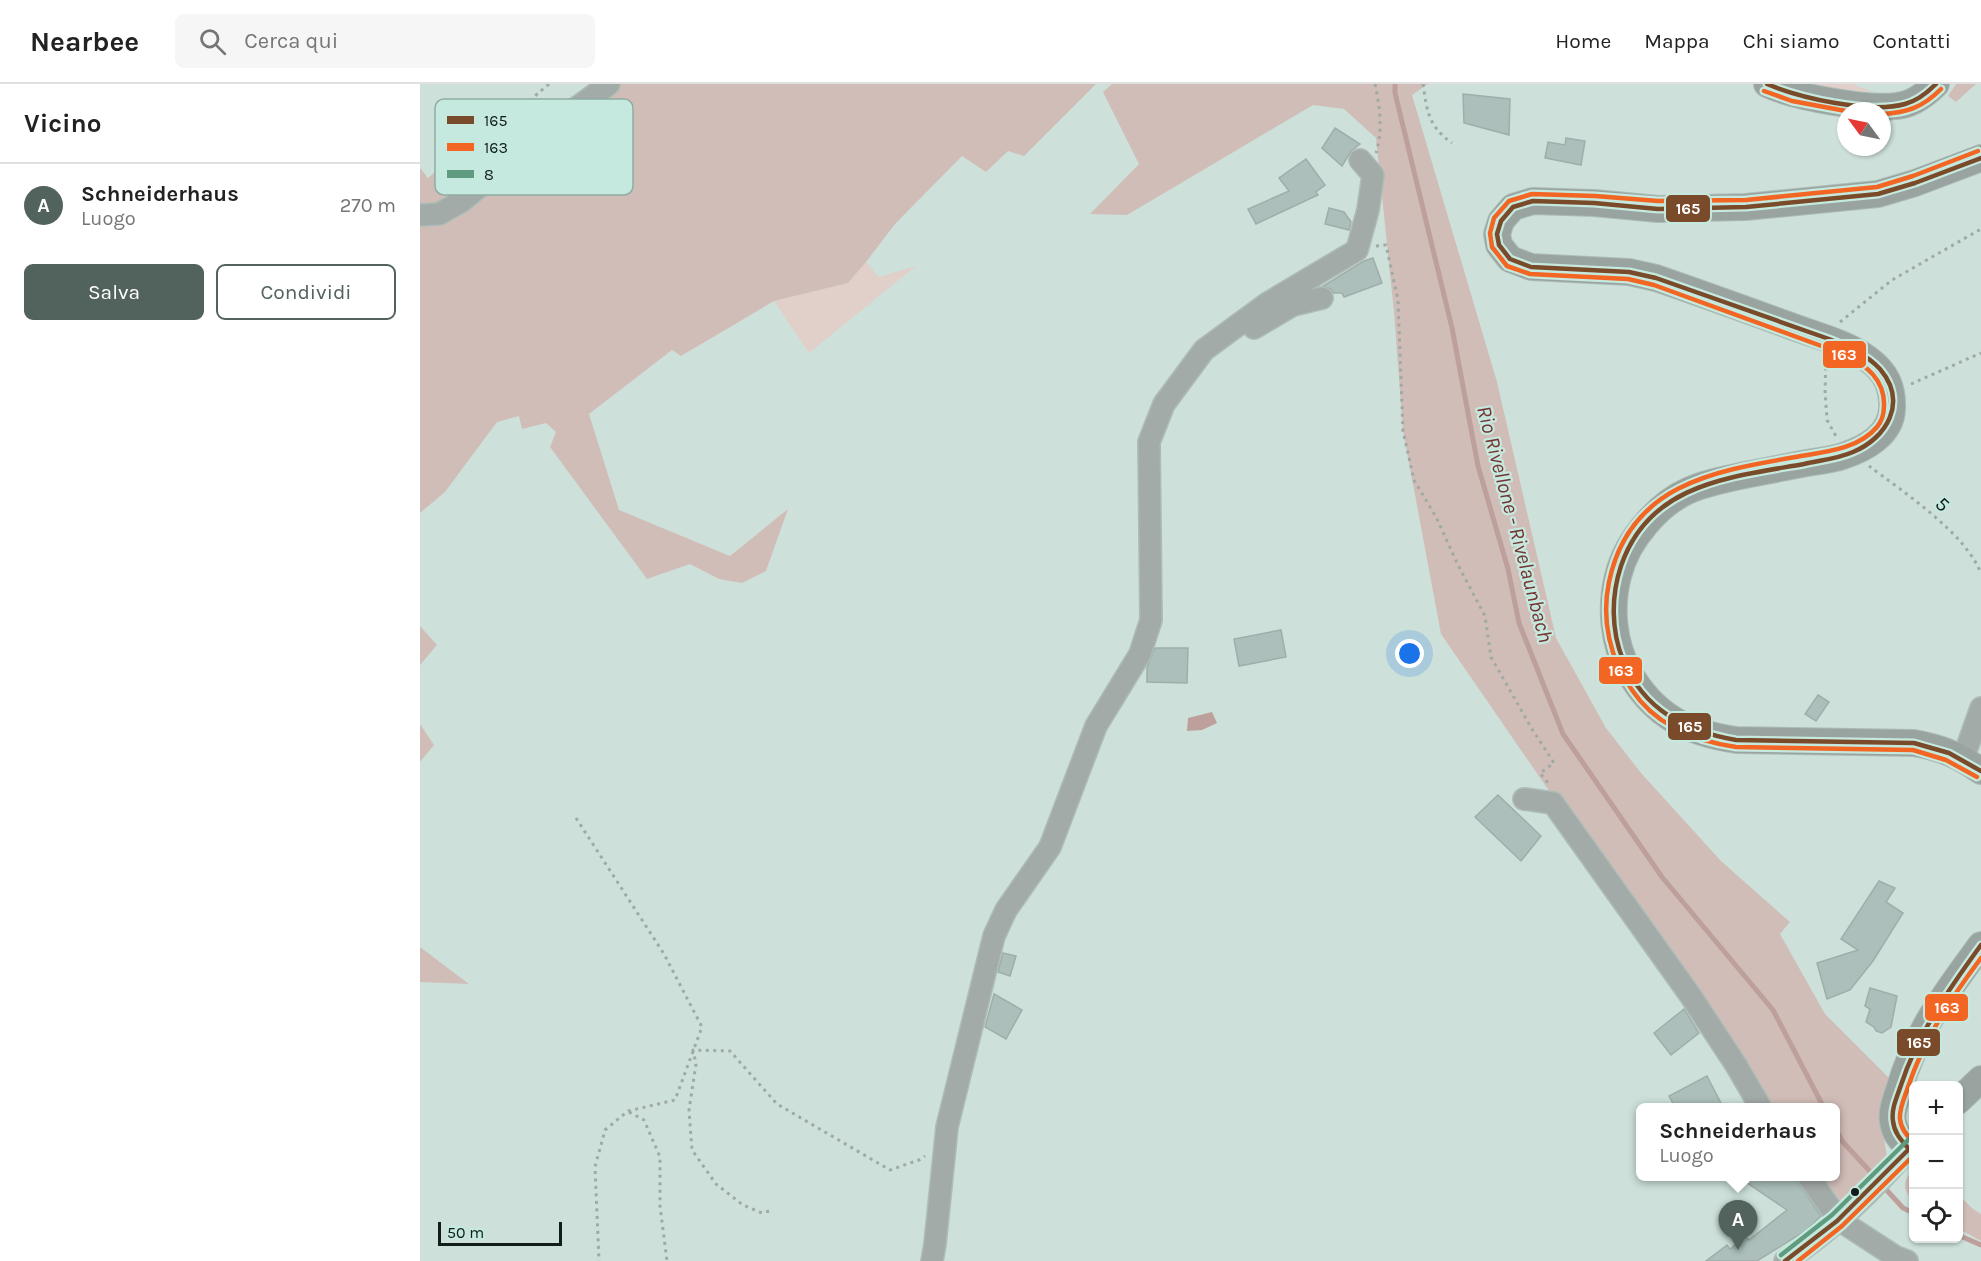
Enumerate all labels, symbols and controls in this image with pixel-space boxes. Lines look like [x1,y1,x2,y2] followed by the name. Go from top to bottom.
[175,14,595,68] search box
[30,25,139,58] text: Nearbee
[196,25,229,58] icon: search
[244,28,338,54] text: Cerca qui
[1555,29,1611,53] text: Home
[1644,29,1710,53] text: Mappa
[1743,29,1839,53] text: Chi siamo
[1872,29,1951,53] text: Contatti
[435,99,633,195] legend
[1837,102,1891,156] north arrow
[24,108,101,139] text: Vicino
[484,111,507,130] text: 165
[484,138,508,157] text: 163
[484,165,494,184] text: 8
[81,181,239,207] text: Schneiderhaus
[37,194,50,217] text: A
[340,194,396,217] text: 270 m
[1665,194,1711,223] line badge: 165
[1676,199,1700,218] text: 165
[81,207,136,230] text: Luogo
[24,264,204,320] button: Salva
[216,264,396,320] button: Condividi
[1822,340,1867,369] line badge: 163
[1831,345,1857,364] text: 163
[1472,403,1558,645] water label: Rio Rivellone - Rivelaunbach
[1931,492,1955,517] street label: 5
[1395,639,1424,668] your location
[1598,656,1643,685] line badge: 163
[1608,661,1634,680] text: 163
[1667,712,1712,741] line badge: 165
[1678,717,1702,736] text: 165
[1924,993,1969,1022] line badge: 163
[1934,998,1960,1017] text: 163
[1896,1028,1941,1057] line badge: 165
[1907,1033,1931,1052] text: 165
[1909,1081,1963,1243] map controls
[1909,1081,1963,1135] button: +
[1636,1103,1840,1181] popup
[1659,1118,1817,1144] text: Schneiderhaus
[1909,1135,1963,1189] button: −
[1659,1144,1714,1167] text: Luogo
[1849,1186,1861,1198] unlabelled marker
[1909,1189,1963,1243] button: locate
[1718,1200,1758,1250] pin: A
[438,1219,562,1246] scale bar
[447,1223,484,1242] text: 50 m

